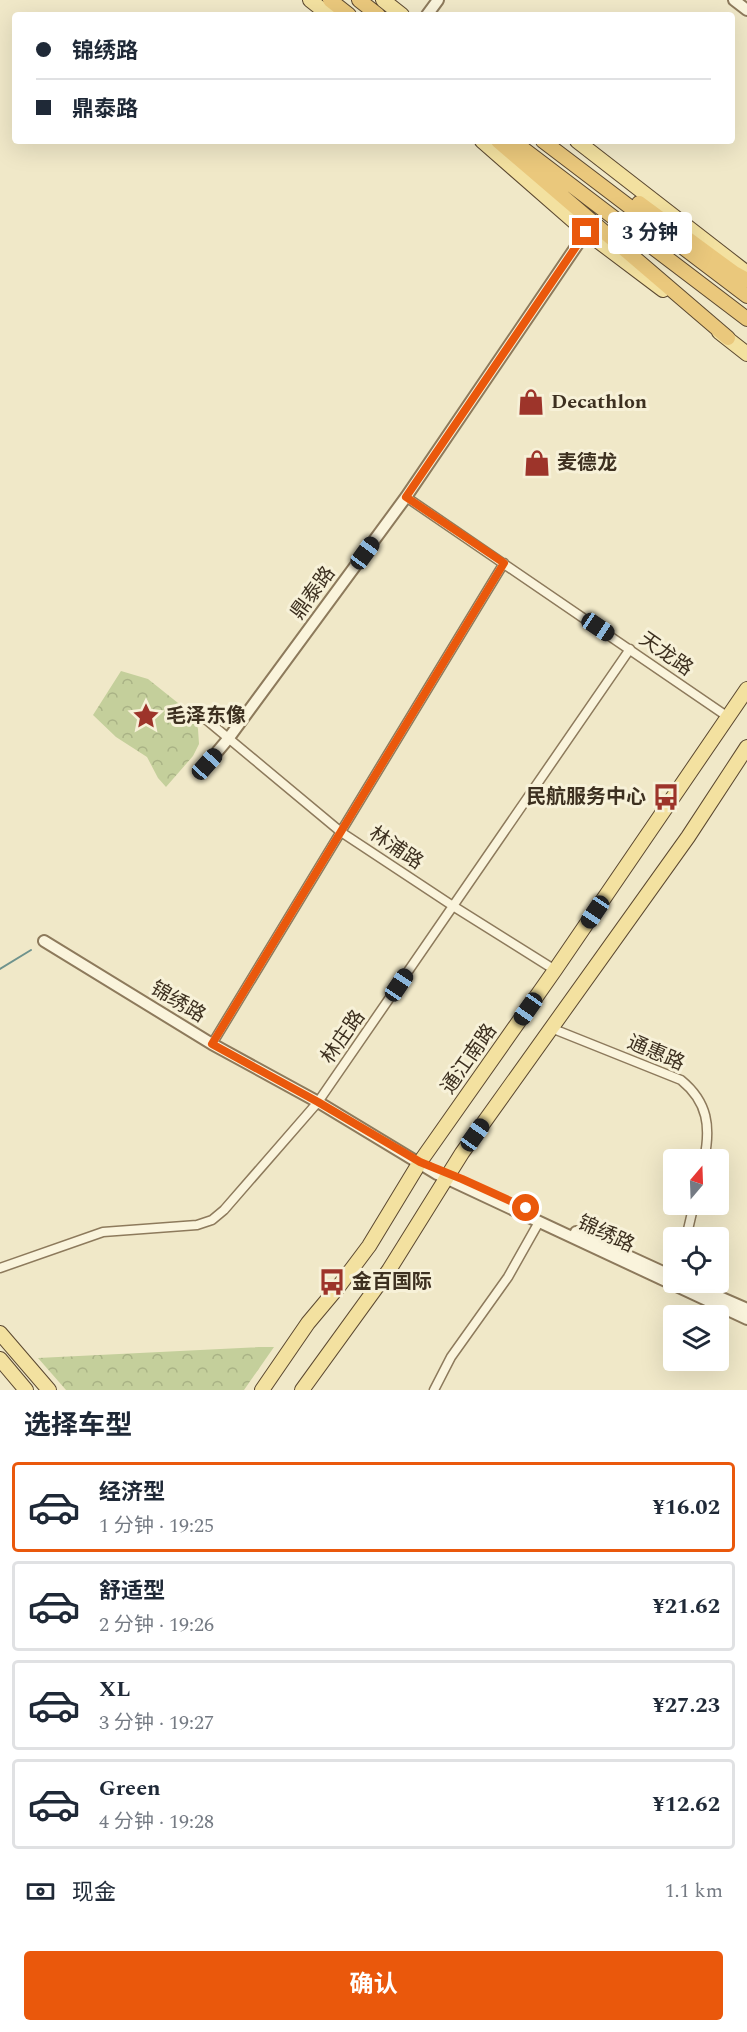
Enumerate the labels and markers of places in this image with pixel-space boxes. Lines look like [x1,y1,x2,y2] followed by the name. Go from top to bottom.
[516,387,546,417] shop icon: Decathlon
[551,387,647,417] place label: Decathlon
[522,448,552,478] shop icon: 麦德龙
[557,448,617,478] place label: 麦德龙
[131,701,161,731] place icon: 毛泽东像
[166,701,246,731] place label: 毛泽东像
[526,782,646,812] place label: 民航服务中心
[651,782,681,812] bus stop icon: 民航服务中心
[317,1267,347,1297] bus stop icon: 金百国际
[352,1267,432,1297] place label: 金百国际

